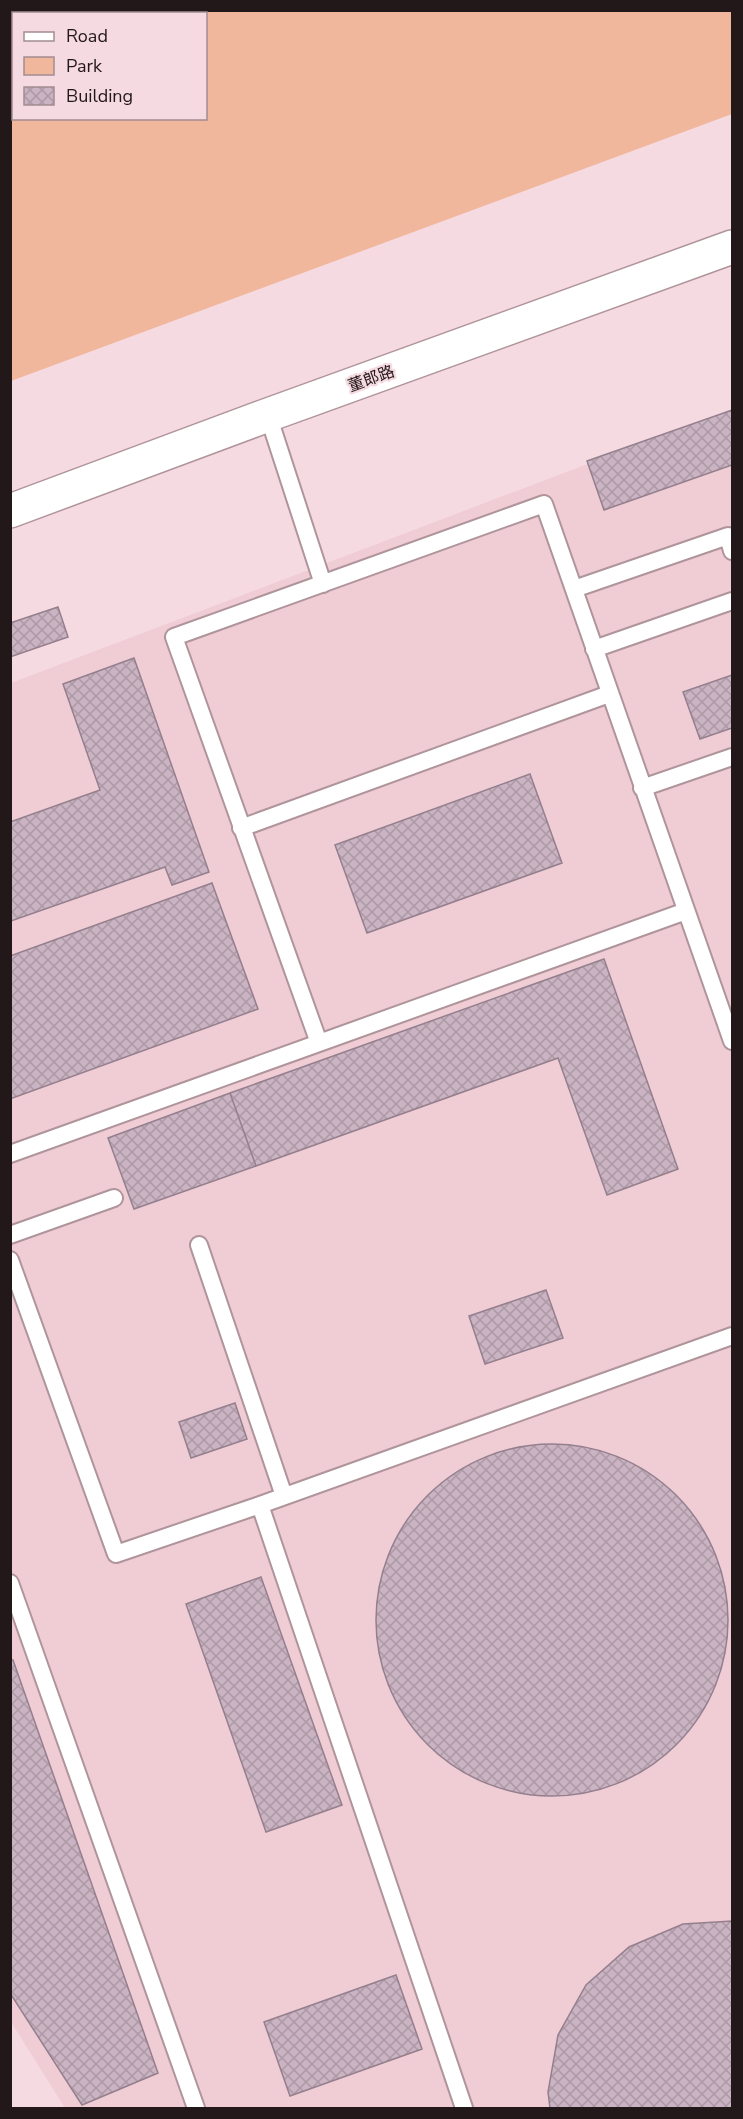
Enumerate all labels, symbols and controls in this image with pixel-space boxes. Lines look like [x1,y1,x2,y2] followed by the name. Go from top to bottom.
[12,12,207,120] legend
[66,24,108,48] text: Road
[66,54,103,78] text: Park
[66,84,133,108] text: Building
[345,360,398,397] street label: 董郎路

